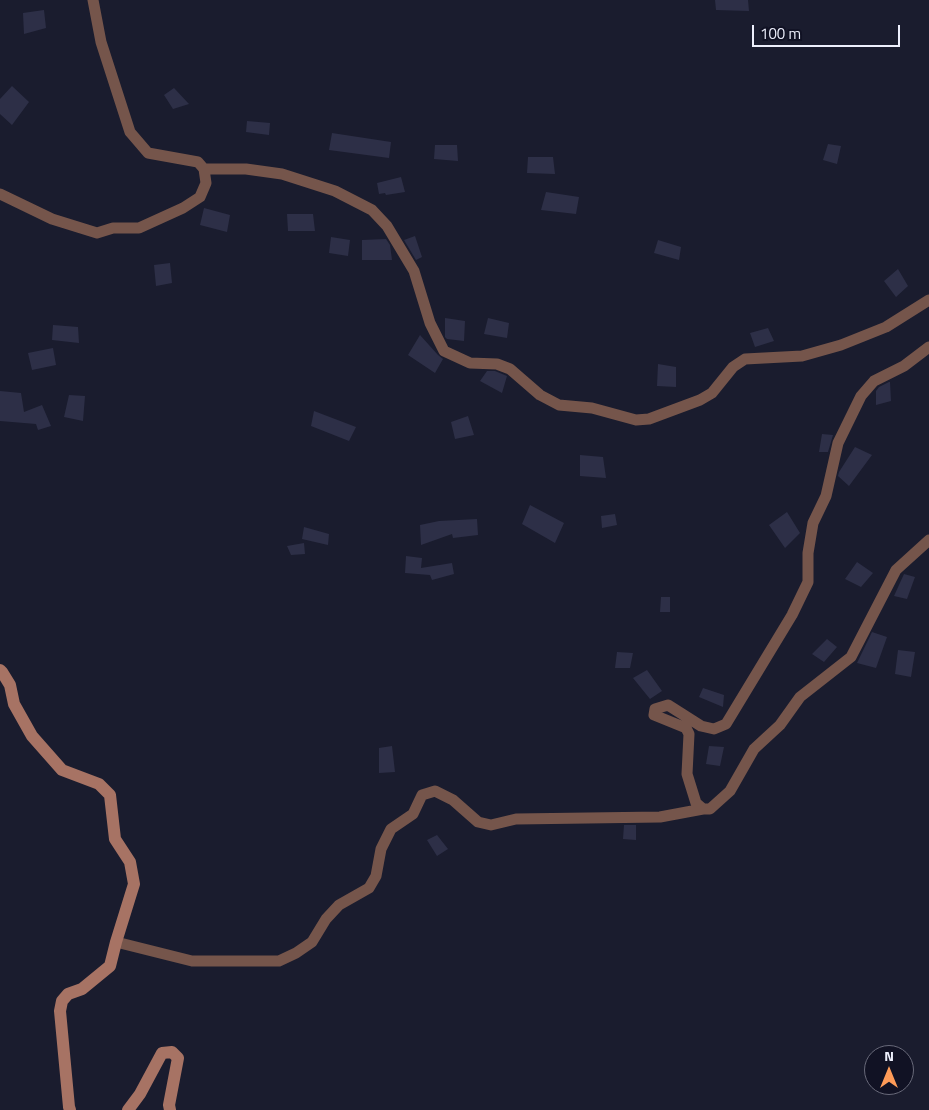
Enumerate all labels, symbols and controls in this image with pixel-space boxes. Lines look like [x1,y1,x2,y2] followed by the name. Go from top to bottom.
[754,15,902,47] scale bar
[760,22,801,45] text: 100 m
[864,1045,914,1095] north arrow
[884,1045,894,1066] text: N

